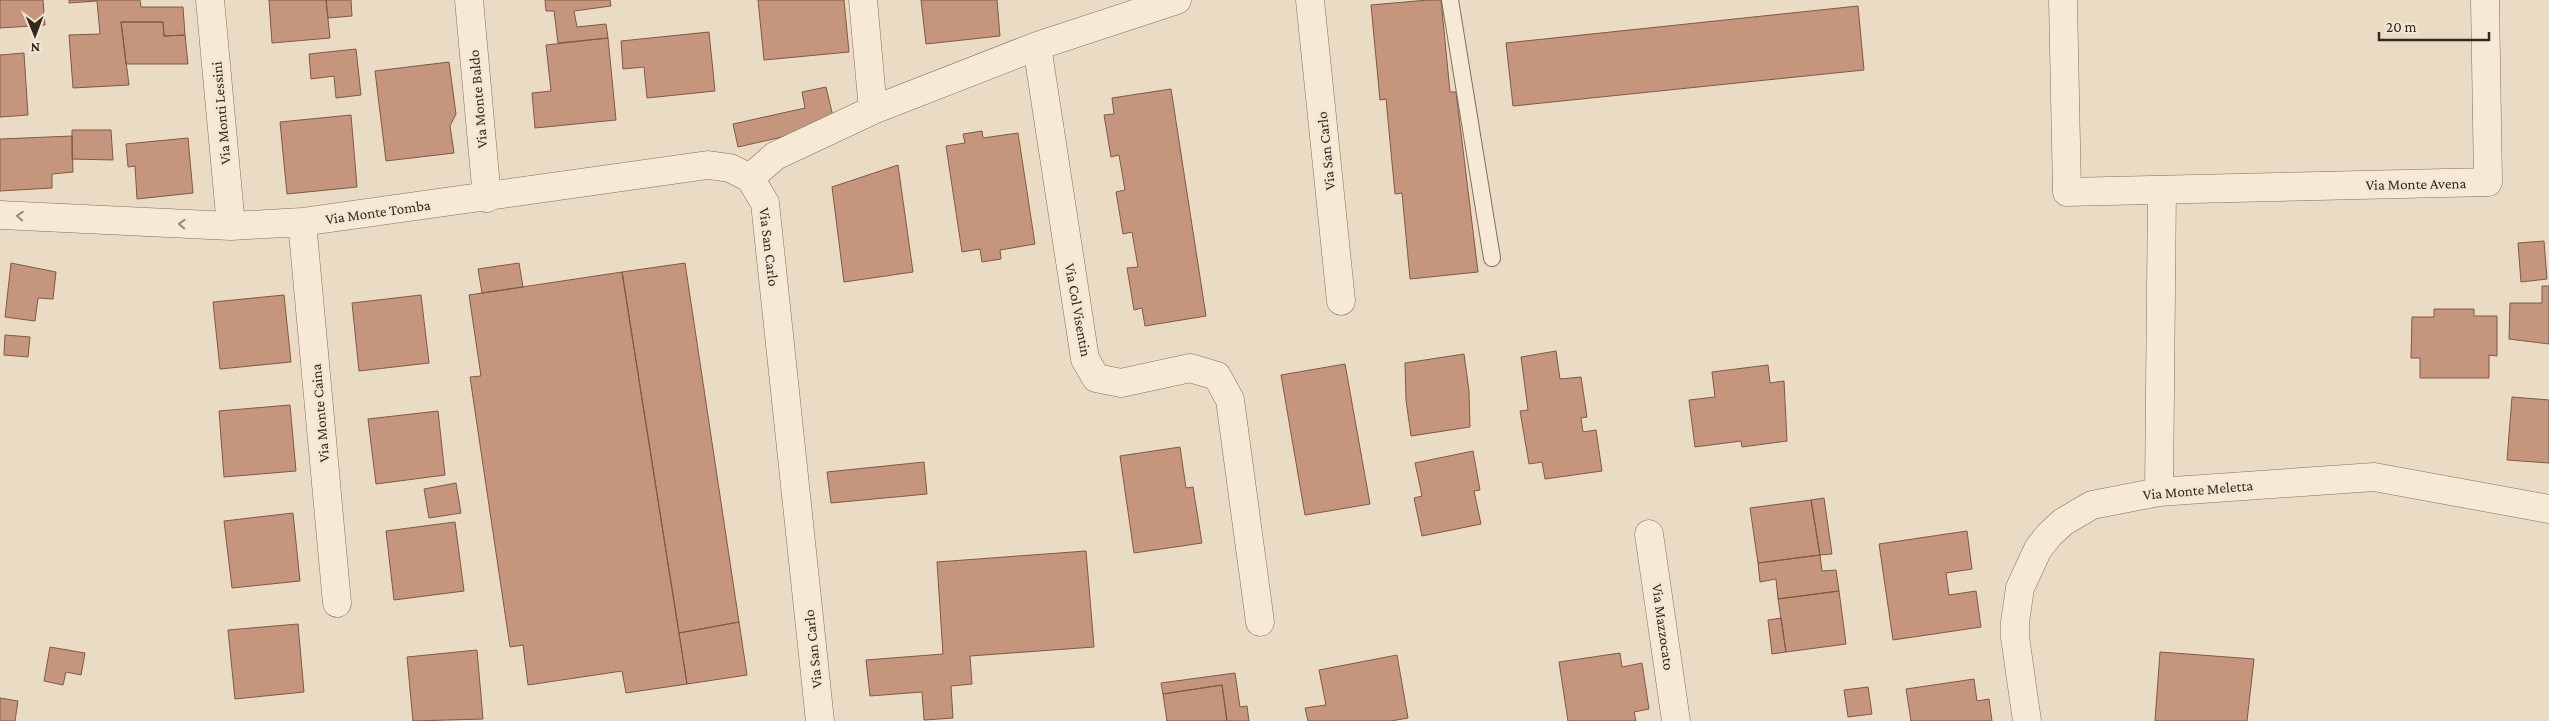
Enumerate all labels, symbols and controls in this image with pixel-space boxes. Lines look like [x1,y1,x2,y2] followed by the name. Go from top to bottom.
[10,10,60,60] north arrow
[2379,10,2489,42] scale bar
[2386,19,2417,35] text: 20 m
[30,40,40,56] text: N
[466,49,490,149] street label: Via Monte Baldo
[209,61,233,165] street label: Via Monti Lessini
[1314,111,1338,191] street label: Via San Carlo
[2365,175,2467,193] street label: Via Monte Avena
[324,197,432,227] street label: Via Monte Tomba
[756,207,782,287] street label: Via San Carlo
[16,211,24,222] one-way arrow
[178,219,186,229] one-way arrow
[1062,262,1094,358] street label: Via Col Visentin
[308,363,332,463] street label: Via Monte Caina
[2142,477,2254,503] street label: Via Monte Meletta
[1649,583,1677,671] street label: Via Mazzocato
[801,609,825,689] street label: Via San Carlo

